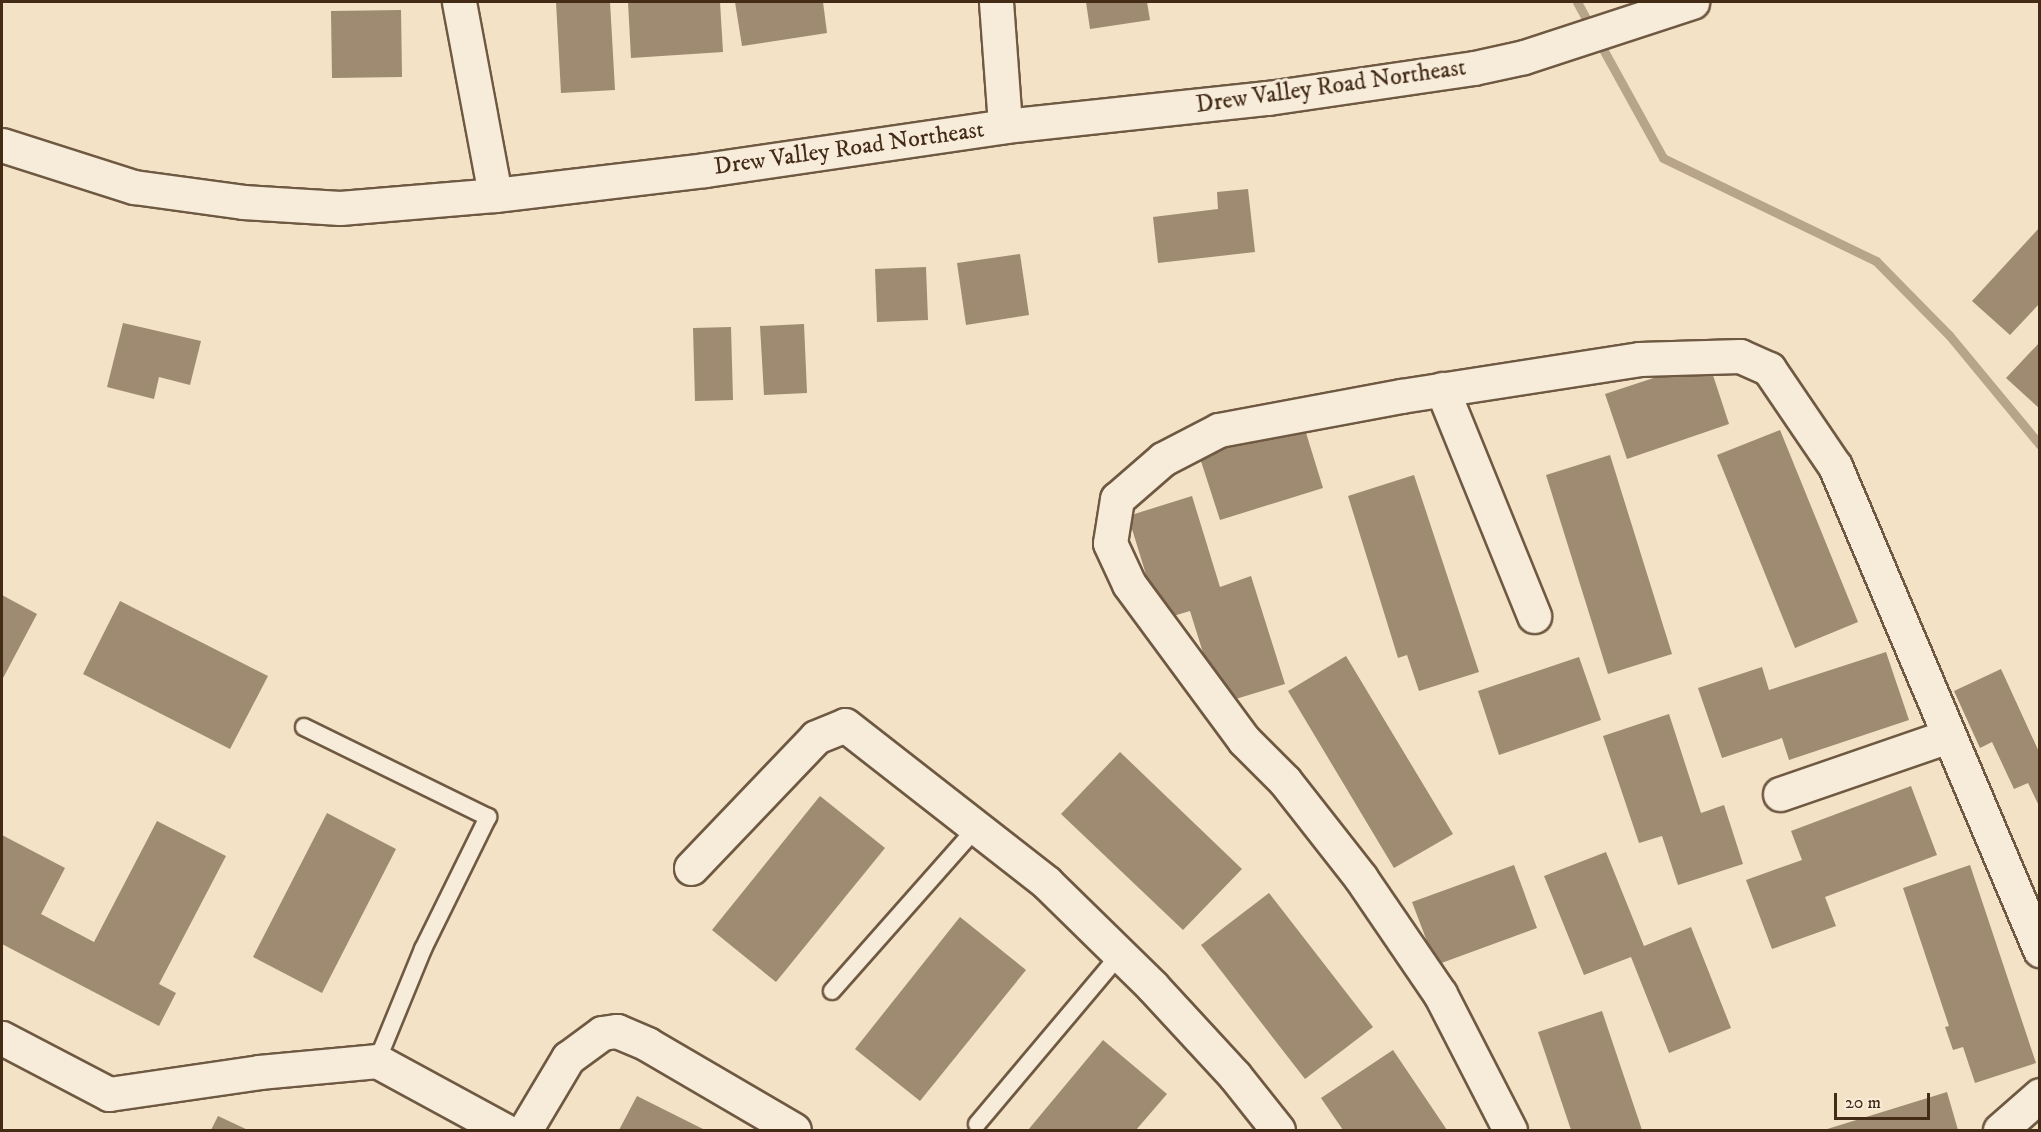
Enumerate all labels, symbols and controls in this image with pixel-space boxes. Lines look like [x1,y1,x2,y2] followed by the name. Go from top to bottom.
[1194,54,1468,120] street label: Drew Valley Road Northeast
[712,116,986,182] street label: Drew Valley Road Northeast
[1837,1081,1933,1119] scale bar
[1845,1092,1881,1114] text: 20 m

